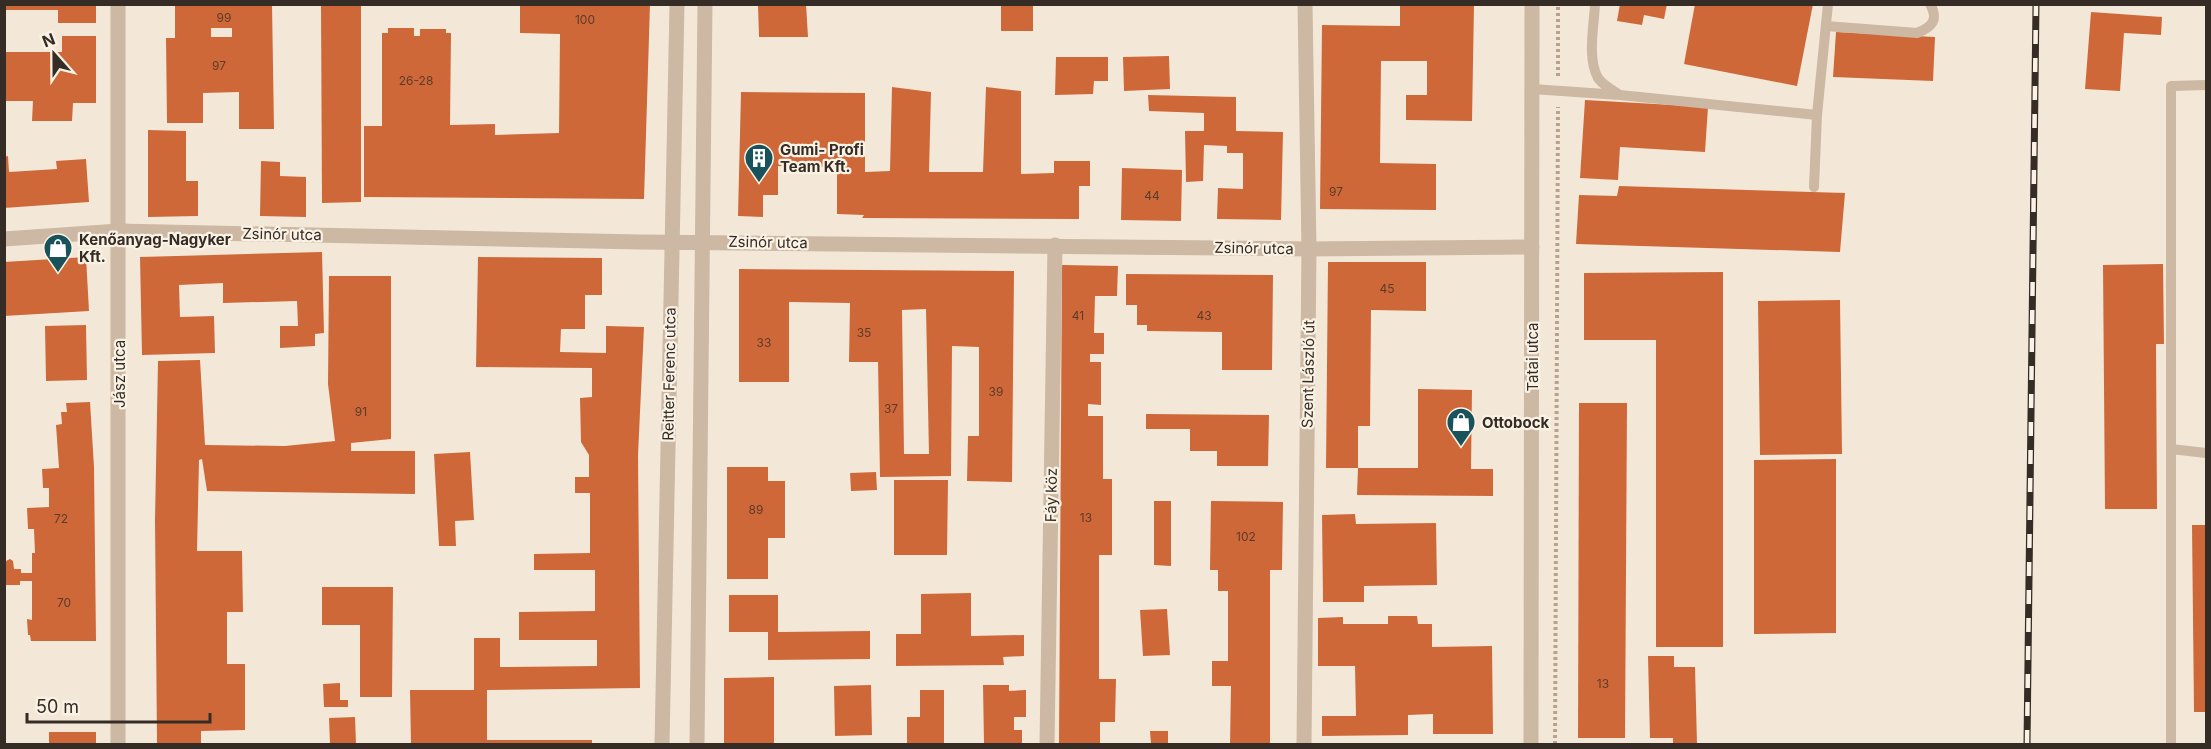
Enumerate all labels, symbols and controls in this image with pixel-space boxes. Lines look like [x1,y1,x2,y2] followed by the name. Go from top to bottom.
[217,10,231,25] house number: 99
[575,12,595,27] house number: 100
[24,24,84,84] north arrow
[39,28,58,52] text: N
[212,58,226,73] house number: 97
[399,73,433,88] house number: 26-28
[780,140,864,176] place label: Gumi- Profi Team Kft.
[743,142,775,184] building icon: Gumi- Profi Team Kft.
[1329,184,1343,199] house number: 97
[1144,188,1160,203] house number: 44
[242,224,322,244] street label: Zsinór utca
[79,230,231,266] place label: Kenőanyag-Nagyker Kft.
[42,232,74,274] shop icon: Kenőanyag-Nagyker Kft.
[728,232,808,252] street label: Zsinór utca
[1214,238,1294,258] street label: Zsinór utca
[1379,281,1395,296] house number: 45
[658,307,680,441] street label: Reitter Ferenc utca
[1072,308,1084,323] house number: 41
[1196,308,1212,323] house number: 43
[1298,320,1318,428] street label: Szent László út
[1523,322,1542,392] street label: Tatai utca
[857,325,871,340] house number: 35
[757,335,771,350] house number: 33
[110,340,129,408] street label: Jász utca
[989,384,1003,399] house number: 39
[884,401,898,416] house number: 37
[355,404,367,419] house number: 91
[1445,406,1477,448] shop icon: Ottobock
[1482,413,1550,432] place label: Ottobock
[1041,468,1061,522] street label: Fáy köz
[749,502,763,517] house number: 89
[1080,510,1092,525] house number: 13
[54,511,68,526] house number: 72
[1236,529,1256,544] house number: 102
[57,595,71,610] house number: 70
[1597,676,1609,691] house number: 13
[27,686,210,724] scale bar
[36,696,79,717] text: 50 m

